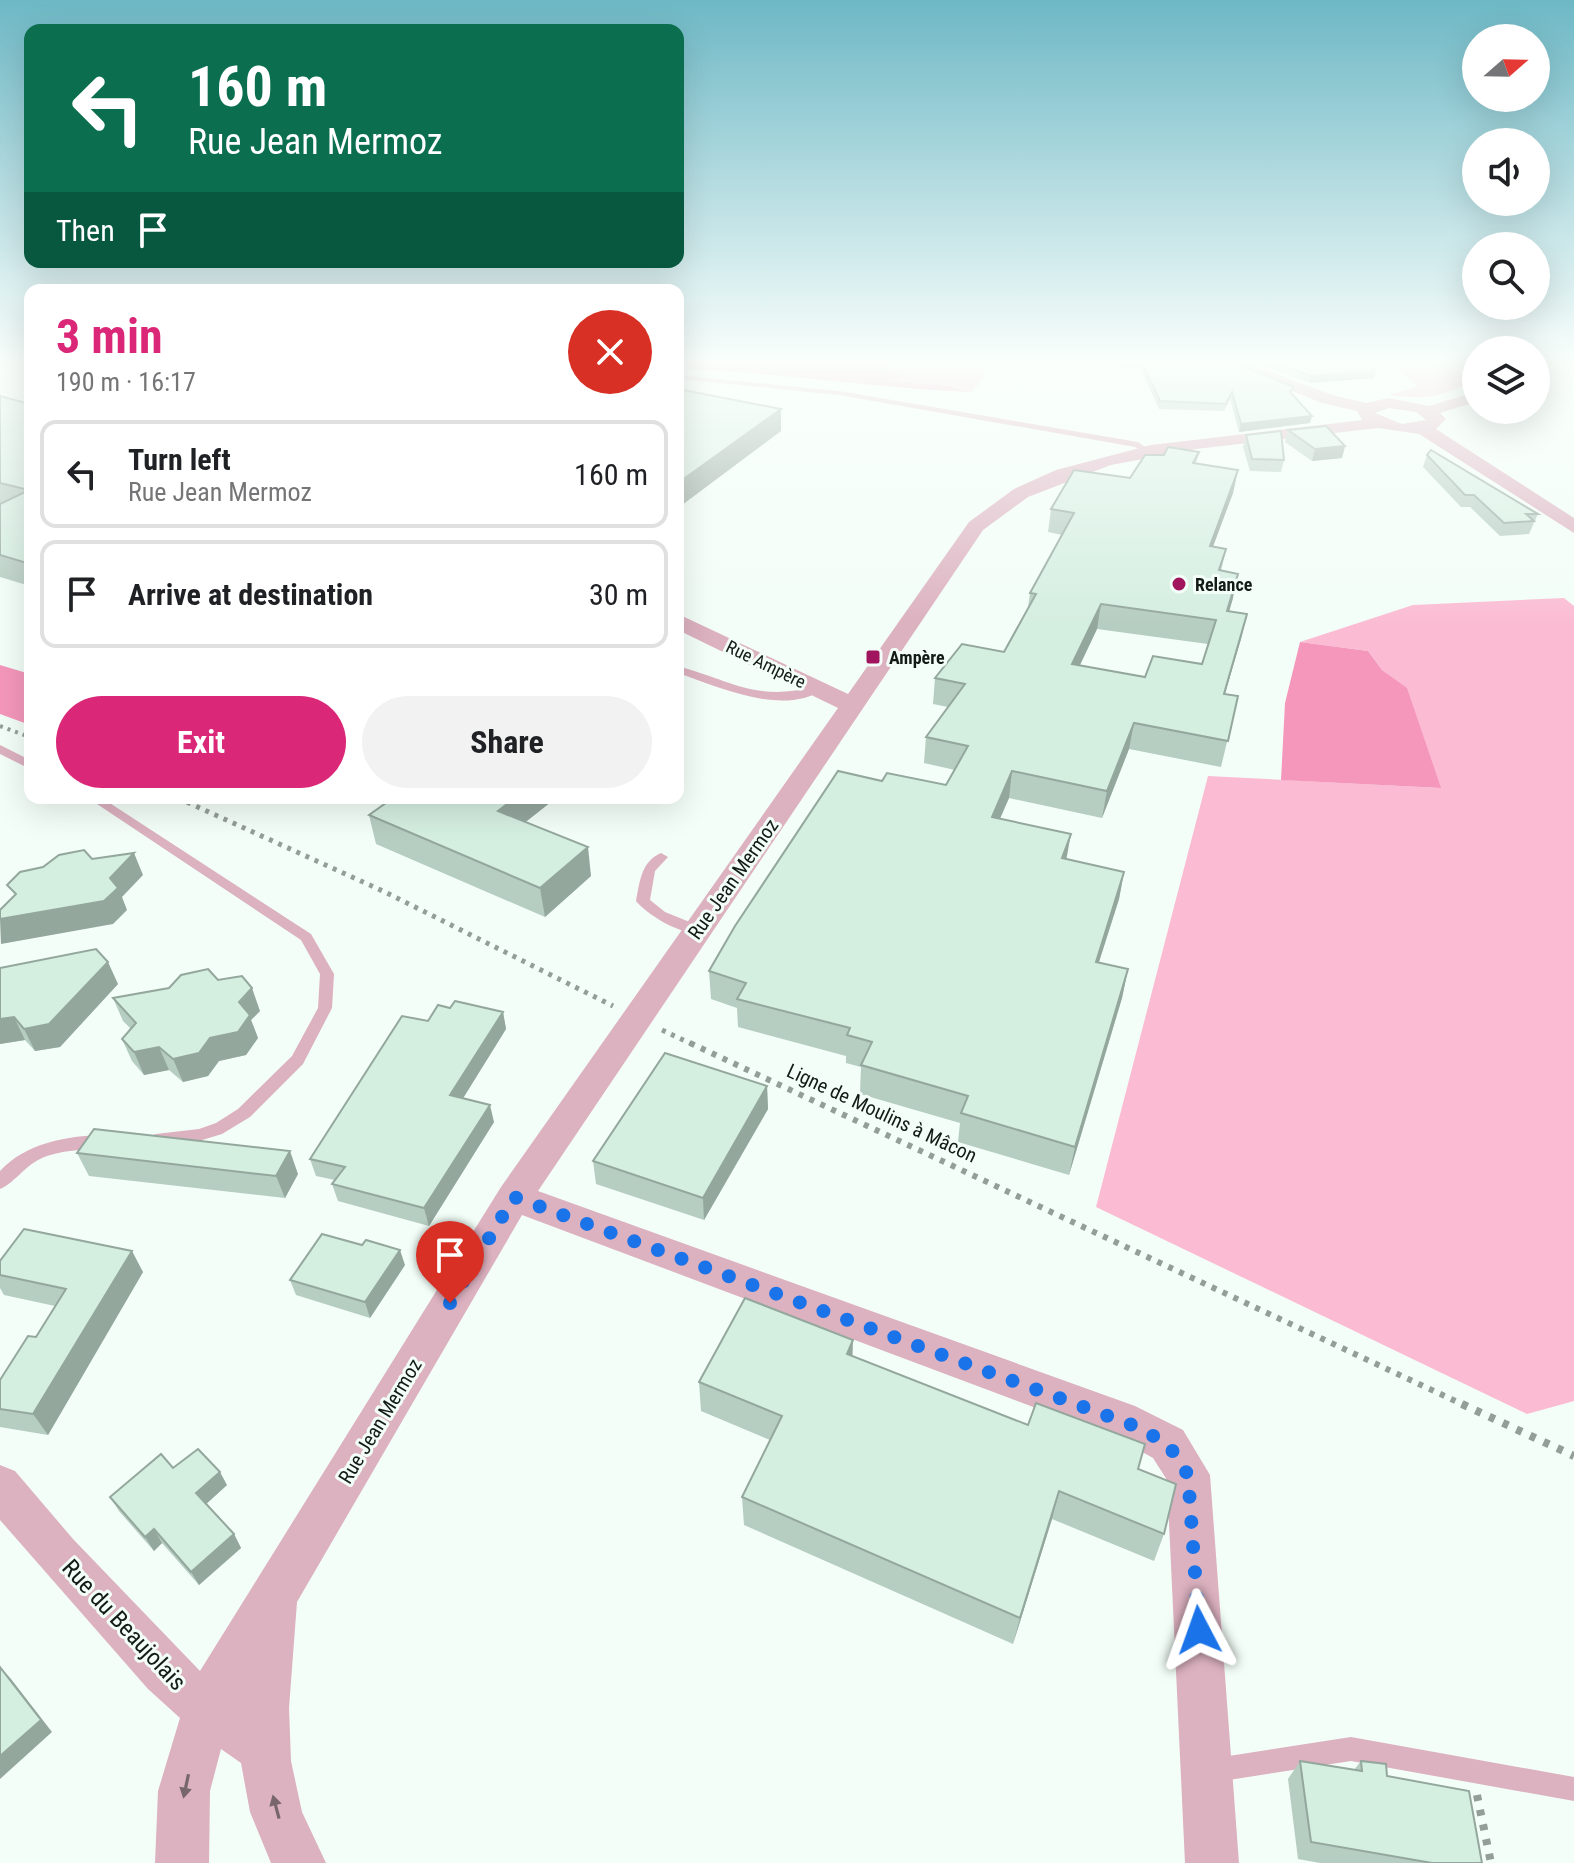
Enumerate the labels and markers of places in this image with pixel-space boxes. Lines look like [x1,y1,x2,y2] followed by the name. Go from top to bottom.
[1195,574,1253,595] place label: Relance
[1170,575,1188,593] marker: Relance
[889,647,945,668] place label: Ampère
[864,648,882,666] marker: Ampère
[416,1221,484,1303] pin

